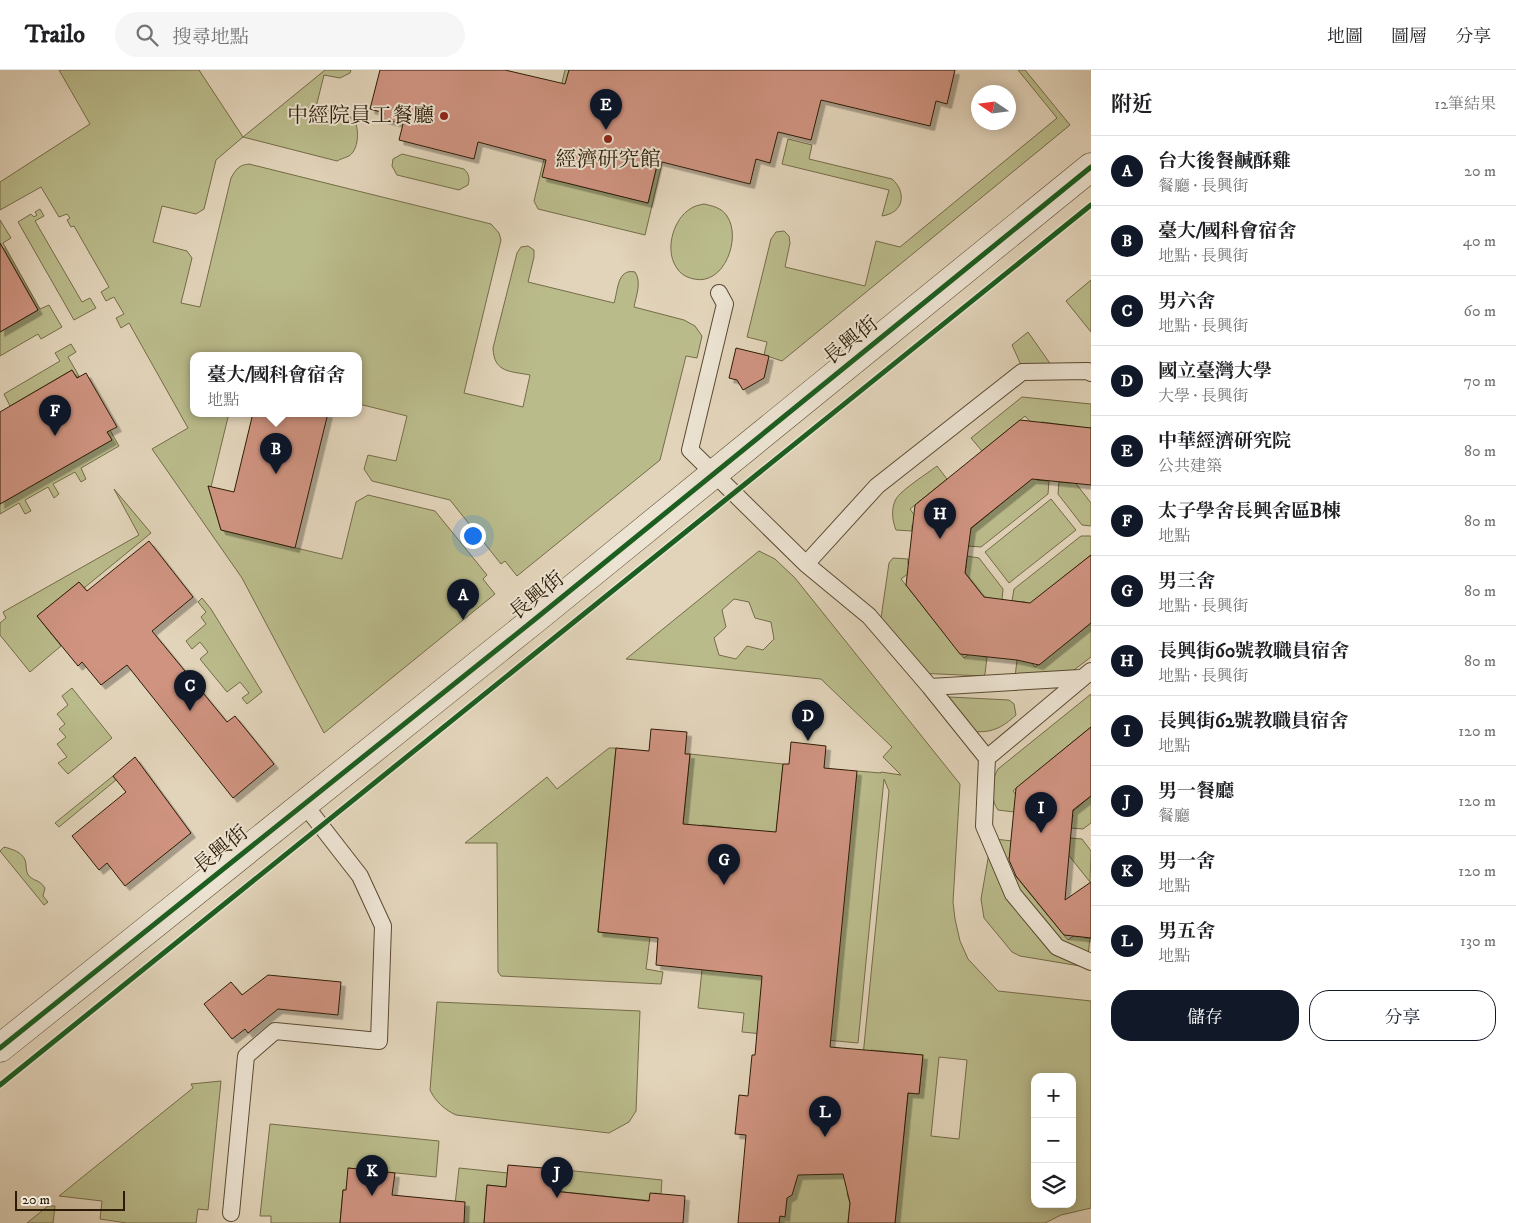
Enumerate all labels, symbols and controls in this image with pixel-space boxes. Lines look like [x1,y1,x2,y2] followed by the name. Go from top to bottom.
[115,12,465,57] search box
[25,20,85,50] text: Trailo
[133,21,161,49] icon: search
[173,26,249,49] text: 搜尋地點
[1327,26,1363,48] text: 地圖
[1391,26,1427,48] text: 圖層
[1455,26,1491,48] text: 分享
[971,85,1016,130] north arrow
[590,89,622,130] pin: E
[1111,92,1153,118] text: 附近
[1434,94,1496,114] text: 12筆結果
[287,103,434,129] place label: 中經院員工餐廳
[438,110,450,122] marker: 中經院員工餐廳
[602,133,614,145] marker: 經濟研究館
[556,147,661,173] place label: 經濟研究館
[1158,150,1291,173] text: 台大後餐鹹酥雞
[1122,161,1132,181] text: A
[1464,161,1496,181] text: 20 m
[1158,176,1249,196] text: 餐廳 · 長興街
[1158,220,1296,243] text: 臺大/國科會宿舍
[1122,231,1132,251] text: B
[1463,231,1496,251] text: 40 m
[1158,246,1249,266] text: 地點 · 長興街
[1158,290,1215,313] text: 男六舍
[1122,301,1132,321] text: C
[1464,301,1496,321] text: 60 m
[818,311,884,371] street label: 長興街
[1158,316,1249,336] text: 地點 · 長興街
[190,352,362,417] popup
[1158,360,1272,383] text: 國立臺灣大學
[207,364,345,387] text: 臺大/國科會宿舍
[1121,371,1133,391] text: D
[1464,371,1496,391] text: 70 m
[1158,386,1249,406] text: 大學 · 長興街
[207,390,239,410] text: 地點
[39,395,71,436] pin: F
[1158,430,1291,453] text: 中華經濟研究院
[260,433,292,474] pin: B
[1121,441,1133,461] text: E
[1464,441,1496,461] text: 80 m
[1158,456,1222,476] text: 公共建築
[924,498,956,539] pin: H
[1158,500,1341,523] text: 太子學舍長興舍區B棟
[1122,511,1132,531] text: F
[1464,511,1496,531] text: 80 m
[460,523,486,549] your location
[1158,526,1190,546] text: 地點
[504,566,570,626] street label: 長興街
[1158,570,1215,593] text: 男三舍
[447,579,479,620] pin: A
[1121,581,1133,601] text: G
[1464,581,1496,601] text: 80 m
[1158,596,1249,616] text: 地點 · 長興街
[1158,640,1349,663] text: 長興街60號教職員宿舍
[1120,651,1134,671] text: H
[1464,651,1496,671] text: 80 m
[1158,666,1249,686] text: 地點 · 長興街
[174,670,206,711] pin: C
[792,700,824,741] pin: D
[1158,710,1348,733] text: 長興街62號教職員宿舍
[1124,721,1130,741] text: I
[1458,721,1496,741] text: 120 m
[1158,736,1190,756] text: 地點
[1158,780,1234,803] text: 男一餐廳
[1124,791,1130,811] text: J
[1458,791,1496,811] text: 120 m
[1025,792,1057,833] pin: I
[1158,806,1190,826] text: 餐廳
[188,820,254,880] street label: 長興街
[708,844,740,885] pin: G
[1158,850,1215,873] text: 男一舍
[1121,861,1133,881] text: K
[1458,861,1496,881] text: 120 m
[1158,876,1190,896] text: 地點
[1158,920,1215,943] text: 男五舍
[1121,931,1133,951] text: L
[1460,931,1496,951] text: 130 m
[1158,946,1190,966] text: 地點
[1111,990,1299,1041] button: 儲存
[1309,990,1496,1041] button: 分享
[1031,1073,1076,1208] map controls
[1031,1073,1076,1118] button: +
[809,1096,841,1137] pin: L
[1031,1118,1076,1163] button: −
[356,1155,388,1196] pin: K
[541,1157,573,1198] pin: J
[1031,1163,1076,1208] button: layers
[15,1188,125,1211] scale bar
[22,1191,50,1209] text: 20 m

